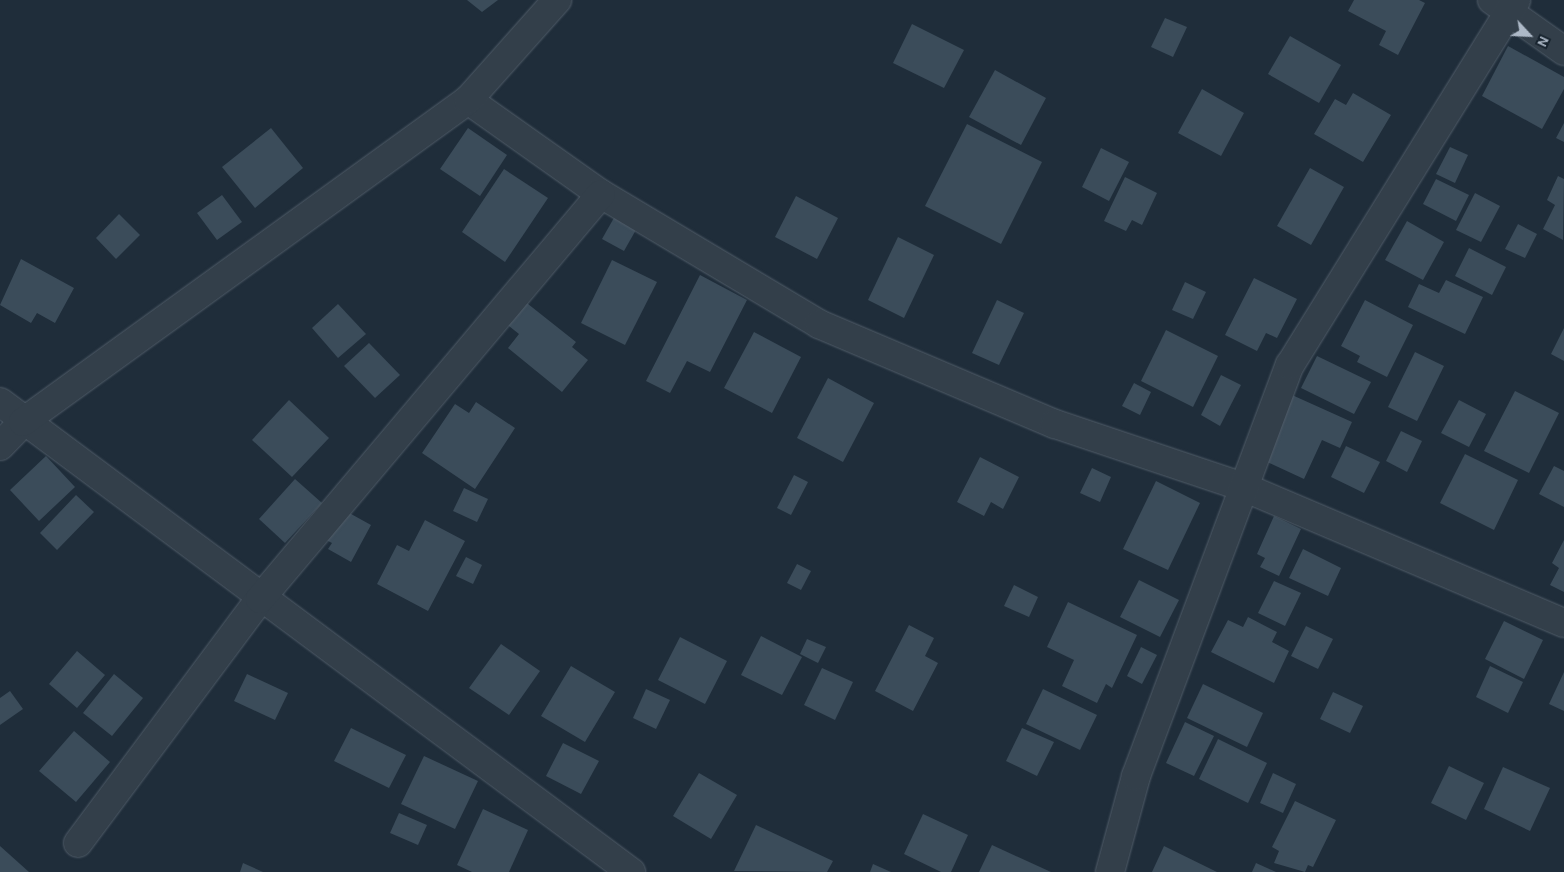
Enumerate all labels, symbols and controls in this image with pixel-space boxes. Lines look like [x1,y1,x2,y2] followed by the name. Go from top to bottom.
[1504,10,1554,60] north arrow
[1533,33,1553,50] text: N

